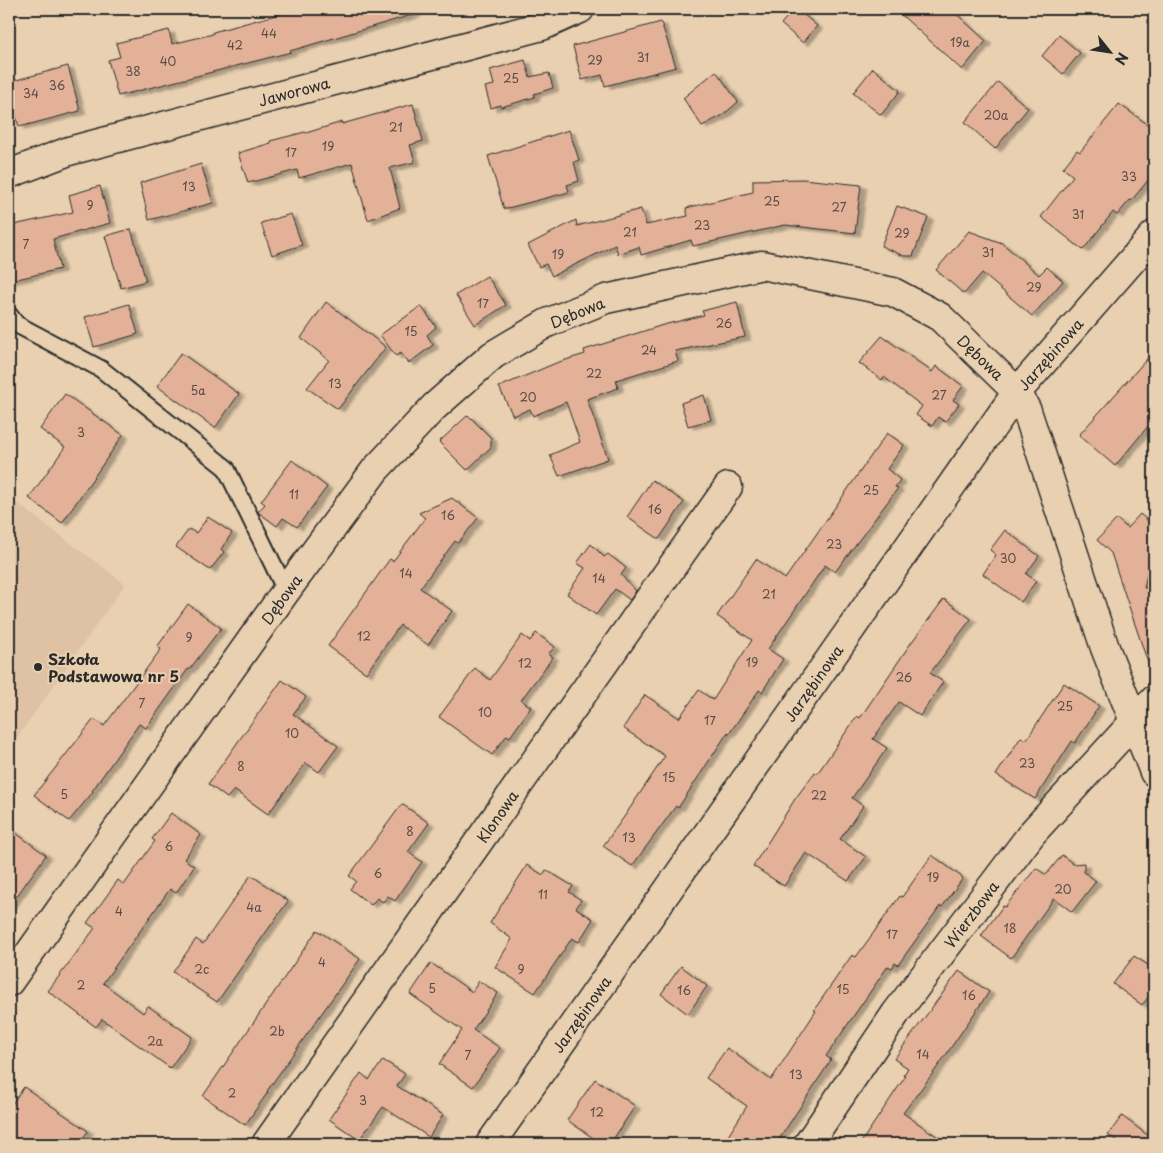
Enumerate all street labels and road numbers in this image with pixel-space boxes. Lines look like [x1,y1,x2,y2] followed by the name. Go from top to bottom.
[256,70,333,112] street label: Jaworowa
[546,290,608,333] street label: Dębowa
[1012,312,1088,395] street label: Jarzębinowa
[952,329,1010,386] street label: Dębowa
[255,569,308,629] street label: Dębowa
[778,639,848,726] street label: Jarzębinowa
[470,784,524,847] street label: Klonowa
[938,875,1004,953] street label: Wierzbowa
[546,970,616,1057] street label: Jarzębinowa

